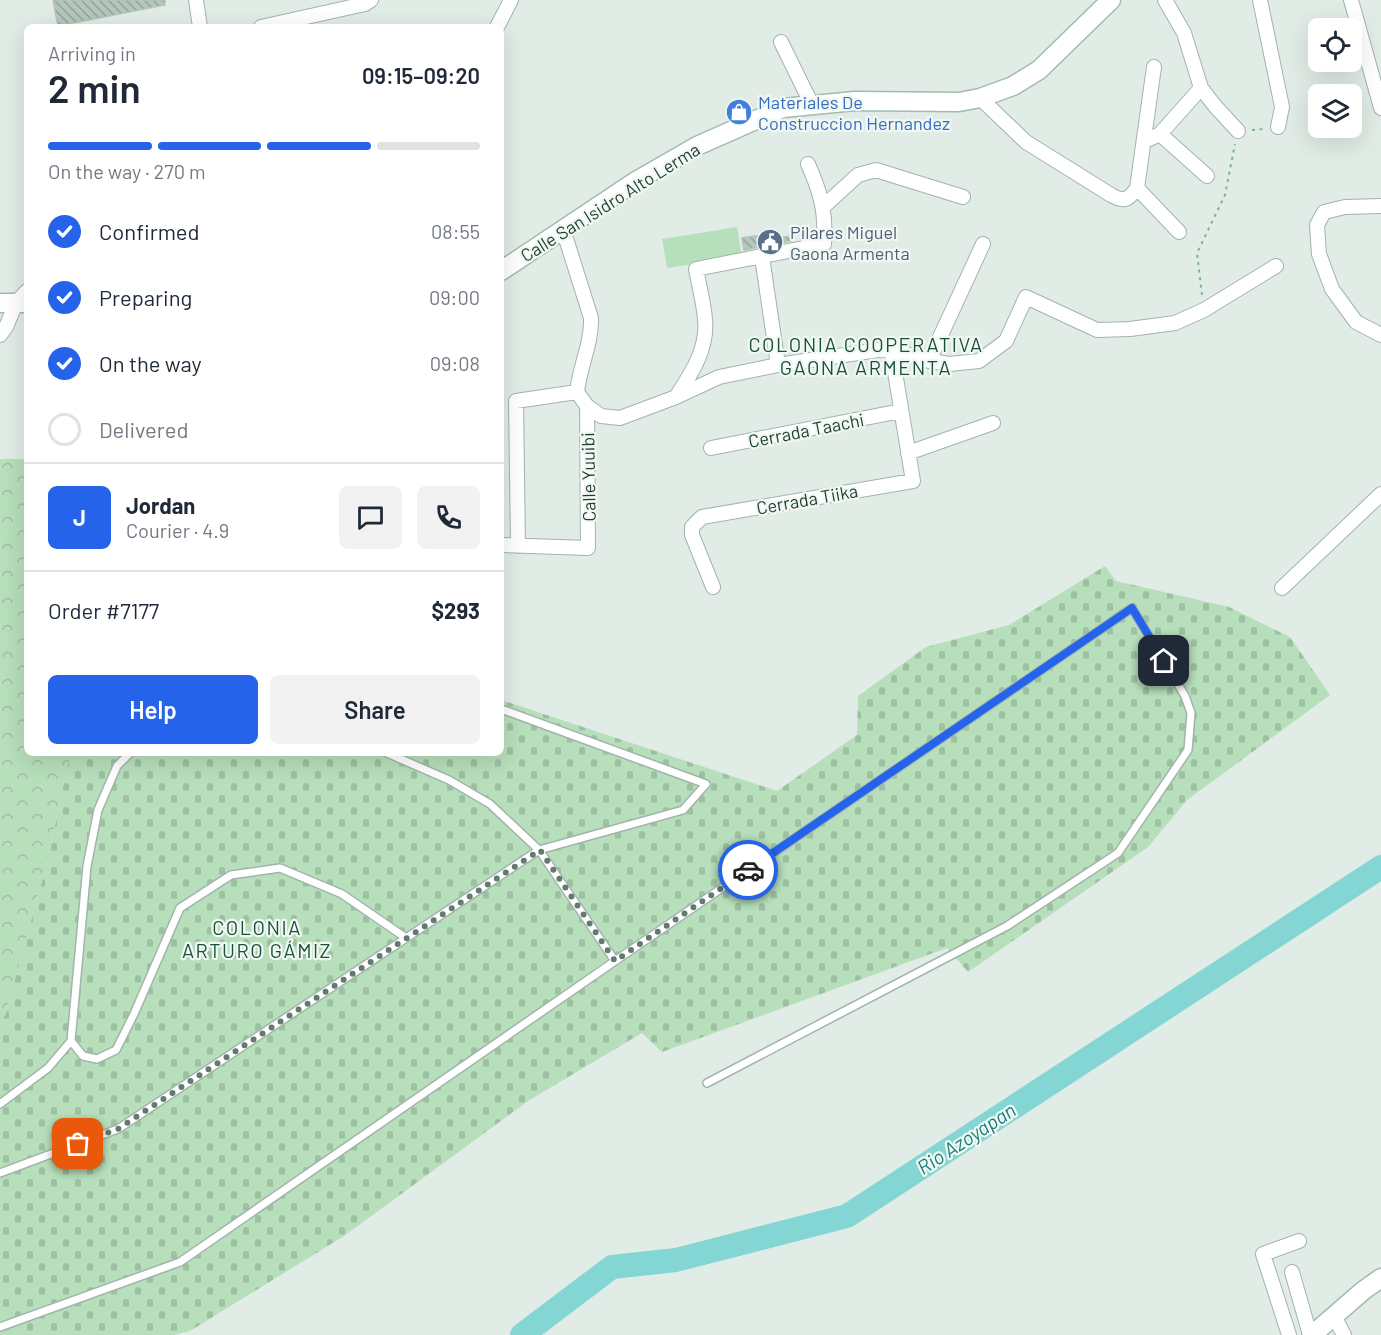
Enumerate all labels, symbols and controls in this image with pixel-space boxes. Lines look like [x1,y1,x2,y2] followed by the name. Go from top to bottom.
[1308,18,1362,138] map controls
[1308,18,1362,72] button: locate
[48,41,136,65] text: Arriving in
[362,62,480,88] text: 09:15–09:20
[48,64,141,111] text: 2 min
[1308,84,1362,138] button: layers
[758,91,950,134] place label: Materiales De Construccion Hernandez
[724,97,754,127] shop icon: Materiales De Construccion Hernandez
[516,138,704,266] street label: Calle San Isidro Alto Lerma
[48,159,206,183] text: On the way · 270 m
[48,215,81,248] icon: check
[99,218,199,244] text: Confirmed
[431,219,480,243] text: 08:55
[790,221,910,264] place label: Pilares Miguel Gaona Armenta
[755,227,785,257] public building icon: Pilares Miguel Gaona Armenta
[48,281,81,314] icon: check
[99,284,192,310] text: Preparing
[429,285,480,309] text: 09:00
[748,332,984,379] district label: COLONIA COOPERATIVA GAONA ARMENTA
[48,347,81,380] icon: check
[99,350,202,376] text: On the way
[430,351,480,375] text: 09:08
[746,408,866,452] street label: Cerrada Taachi
[99,416,188,442] text: Delivered
[576,432,600,522] street label: Calle Yuuibi
[755,479,859,519] street label: Cerrada Tiika
[339,486,402,549] button: chat
[417,486,480,549] button: phone
[126,492,195,518] text: Jordan
[73,504,86,530] text: J
[126,518,229,542] text: Courier · 4.9
[48,597,159,623] text: Order #7177
[432,597,480,623] text: $293
[1138,635,1189,686] pin
[1147,644,1180,677] icon: home
[48,675,258,744] button: Help
[270,675,480,744] button: Share
[718,840,778,900] courier
[732,854,765,887] icon: car
[182,915,332,962] district label: COLONIA ARTURO GÁMIZ
[912,1097,1020,1179] water label: Rio Azoyapan
[52,1118,103,1169] pin
[61,1127,94,1160] icon: bag

